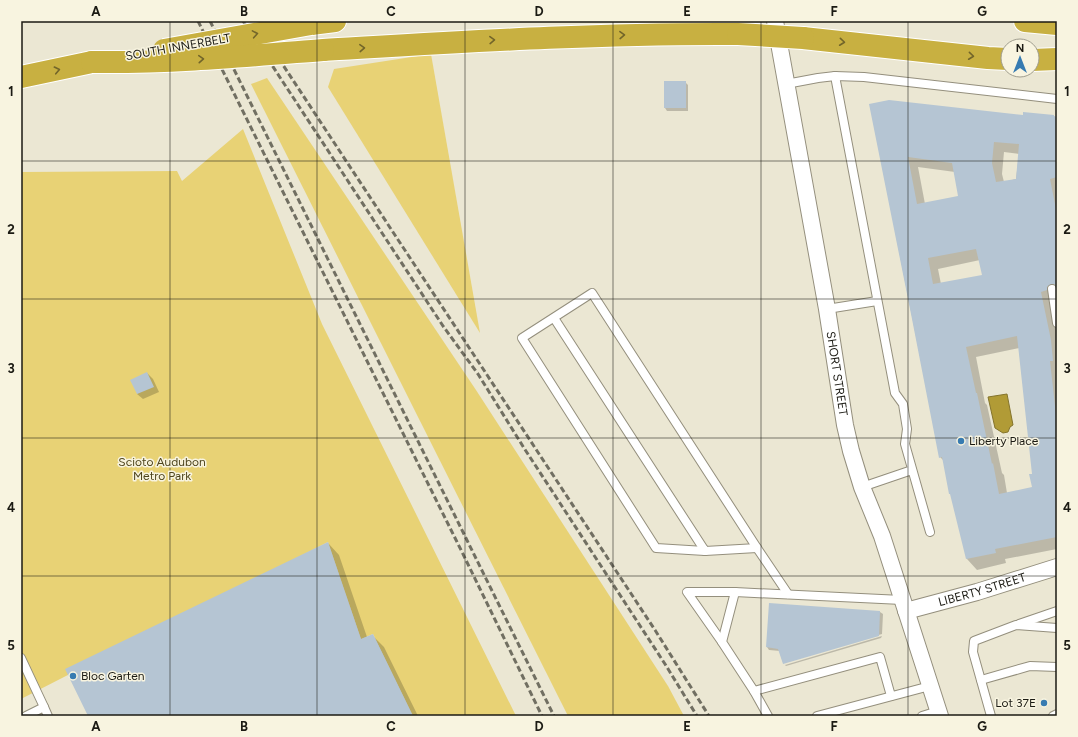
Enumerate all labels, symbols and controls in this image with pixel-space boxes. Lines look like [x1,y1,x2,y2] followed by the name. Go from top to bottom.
[91,4,101,19] text: A
[240,4,248,19] text: B
[386,4,396,19] text: C
[534,4,544,19] text: D
[683,4,691,19] text: E
[830,4,838,19] text: F
[977,4,987,19] text: G
[252,30,258,39] one-way arrow
[124,31,232,63] street label: SOUTH INNERBELT
[619,31,625,39] one-way arrow
[489,36,495,45] one-way arrow
[839,38,845,47] one-way arrow
[1000,38,1040,78] north arrow
[1016,42,1024,55] text: N
[359,43,365,52] one-way arrow
[968,51,974,60] one-way arrow
[198,55,204,64] one-way arrow
[53,66,60,74] one-way arrow
[8,84,14,99] text: 1
[1064,84,1070,99] text: 1
[7,222,15,237] text: 2
[1063,222,1071,237] text: 2
[824,330,851,417] street label: SHORT STREET
[7,361,15,376] text: 3
[1063,361,1071,376] text: 3
[969,434,1039,448] place label: Liberty Place
[956,436,966,446] marker: Liberty Place
[118,455,206,483] park label: Scioto Audubon Metro Park
[7,500,15,515] text: 4
[1063,500,1071,515] text: 4
[937,570,1028,609] street label: LIBERTY STREET
[7,638,15,653] text: 5
[1063,638,1071,653] text: 5
[81,669,145,683] place label: Bloc Garten
[68,671,78,681] marker: Bloc Garten
[995,696,1036,710] place label: Lot 37E
[1039,698,1049,708] marker: Lot 37E
[91,719,101,734] text: A
[240,719,248,734] text: B
[386,719,396,734] text: C
[534,719,544,734] text: D
[683,719,691,734] text: E
[830,719,838,734] text: F
[977,719,987,734] text: G

